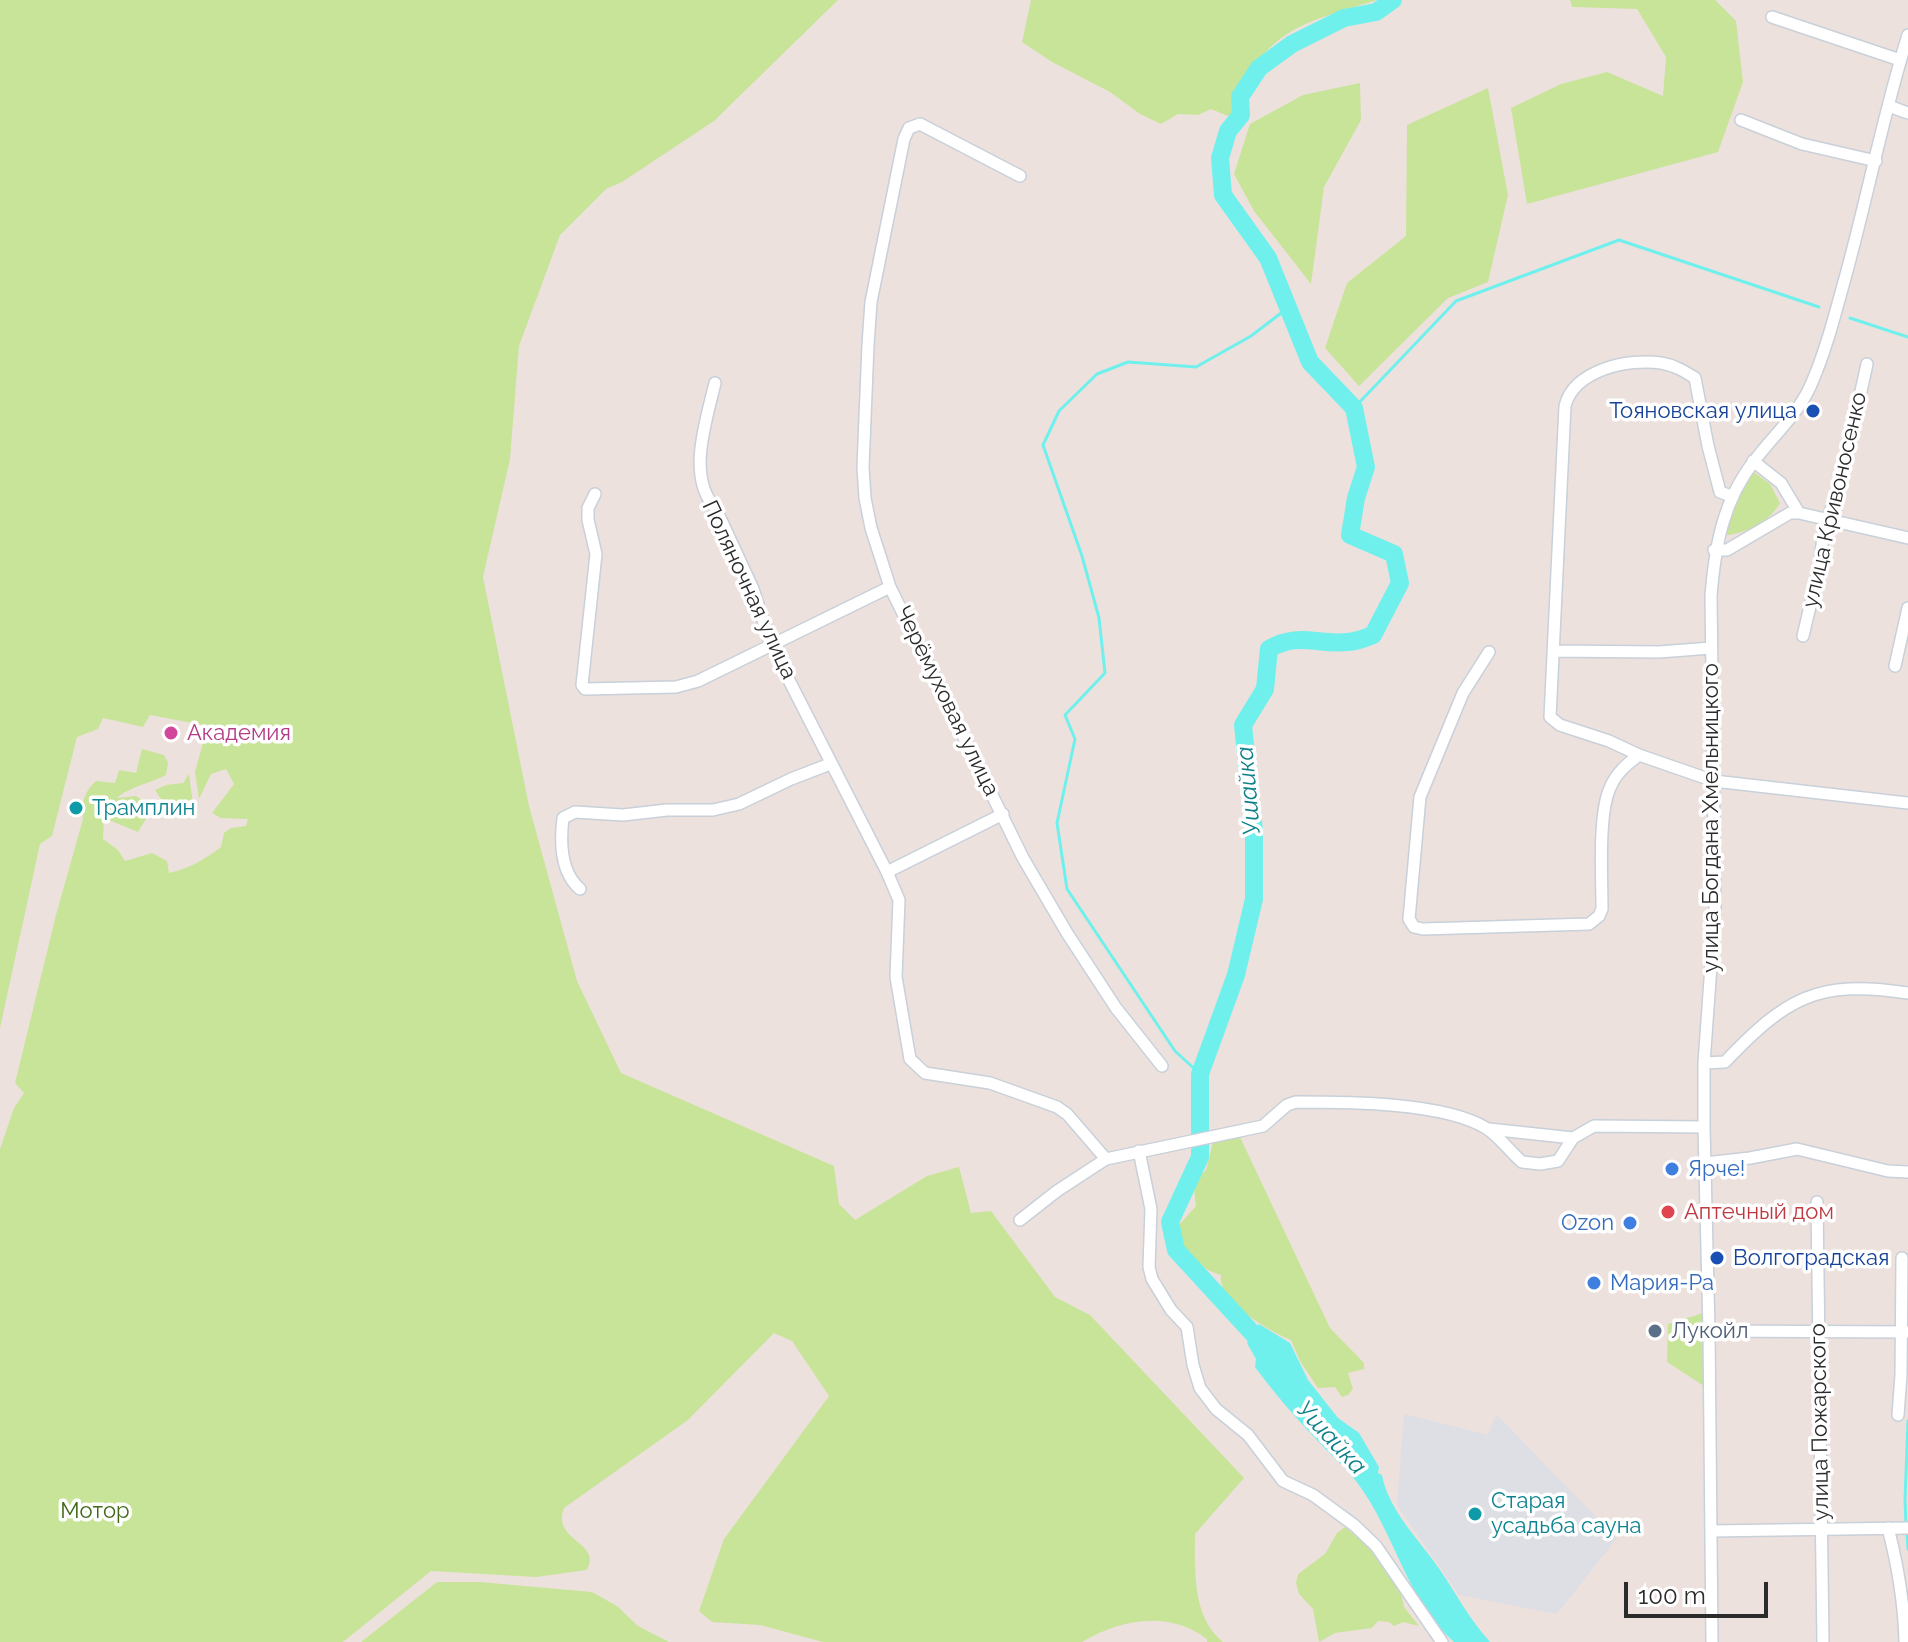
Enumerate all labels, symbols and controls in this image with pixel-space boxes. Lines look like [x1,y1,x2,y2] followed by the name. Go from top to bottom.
[1797,389,1873,611] street label: улица Кривоносенко
[1609,398,1797,424] place label: Тояновская улица
[1804,402,1822,420] marker: Тояновская улица
[696,496,802,684] street label: Поляночная улица
[890,602,1004,800] street label: Черёмуховая улица
[1698,663,1724,973] street label: улица Богдана Хмельницкого
[187,720,291,746] place label: Академия
[162,724,180,742] marker: Академия
[1231,745,1267,837] water label: Ушайка
[92,795,195,821] place label: Трамплин
[67,799,85,817] marker: Трамплин
[1688,1156,1745,1182] place label: Ярче!
[1663,1160,1681,1178] marker: Ярче!
[1684,1199,1834,1225] place label: Аптечный дом
[1659,1203,1677,1221] marker: Аптечный дом
[1561,1210,1614,1236] place label: Ozon
[1621,1214,1639,1232] marker: Ozon
[1733,1245,1889,1271] place label: Волгоградская
[1708,1249,1726,1267] marker: Волгоградская
[1610,1270,1714,1296] place label: Мария-Ра
[1585,1274,1603,1292] marker: Мария-Ра
[1671,1318,1748,1344] place label: Лукойл
[1646,1322,1664,1340] marker: Лукойл
[1805,1323,1835,1521] street label: улица Пожарского
[1290,1395,1372,1481] water label: Ушайка
[1491,1488,1642,1540] place label: Старая усадьба сауна
[60,1498,130,1524] park label: Мотор
[1466,1505,1484,1523] marker: Старая усадьба сауна
[1628,1566,1772,1616] scale bar
[1638,1581,1706,1610] text: 100 m

